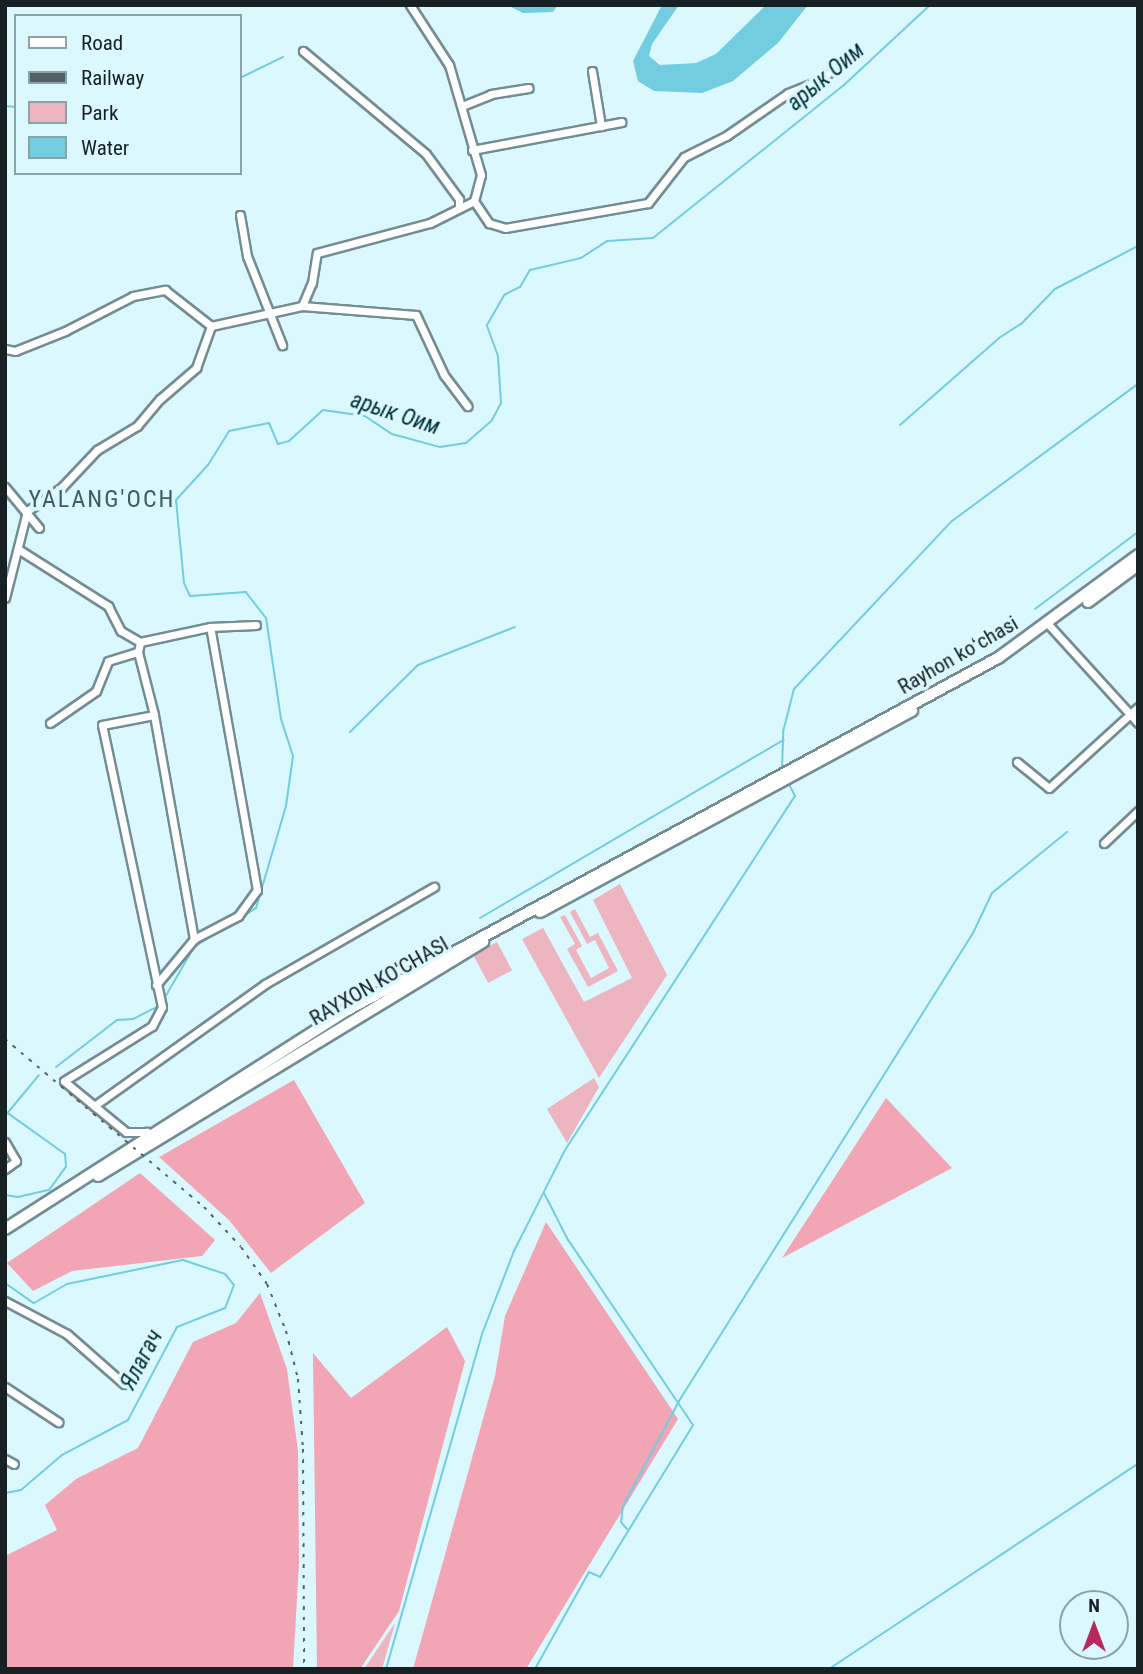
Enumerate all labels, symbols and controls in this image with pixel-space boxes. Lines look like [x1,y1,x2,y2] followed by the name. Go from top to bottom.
[14,14,242,175] legend
[81,31,123,55] text: Road
[782,37,870,117] water label: арык Оим
[81,66,144,90] text: Railway
[81,101,118,125] text: Park
[81,136,129,160] text: Water
[347,387,443,441] water label: арык Оим
[30,486,174,514] district label: YALANG'OCH
[893,610,1023,700] street label: Rayhon koʻchasi
[305,931,453,1031] street label: RAYXON KO'CHASI
[115,1325,169,1395] water label: Ялагач
[1059,1590,1129,1660] north arrow
[1088,1594,1100,1617] text: N

